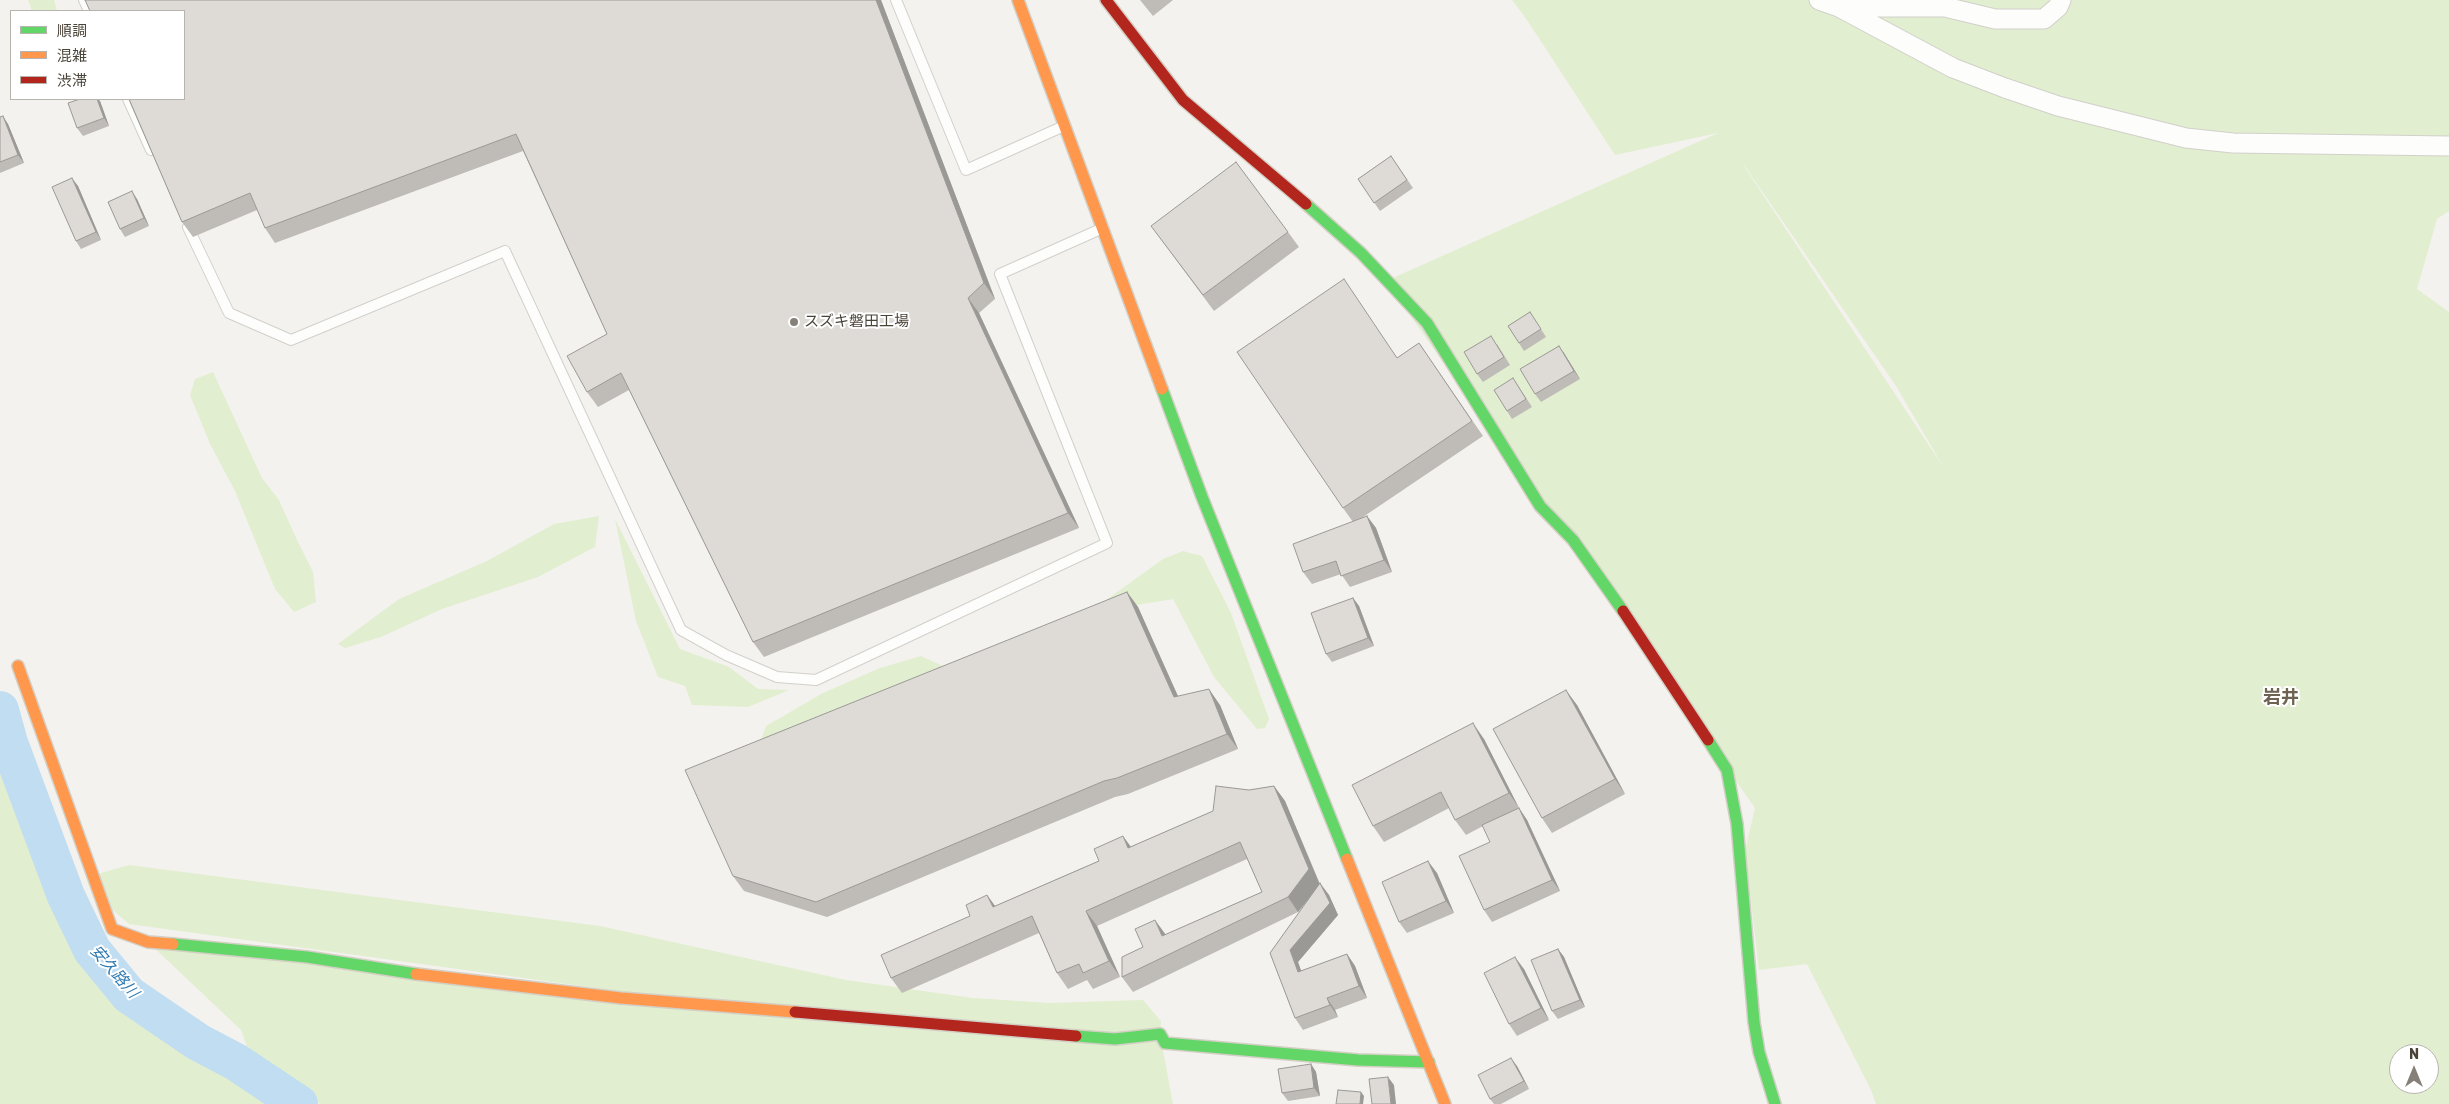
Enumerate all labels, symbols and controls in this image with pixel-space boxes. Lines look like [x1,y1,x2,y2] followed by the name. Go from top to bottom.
[10,10,185,100] legend
[57,22,87,40] text: 順調
[57,47,87,65] text: 混雑
[57,72,87,90] text: 渋滞
[804,313,909,331] place label: スズキ磐田工場
[788,316,800,328] marker: スズキ磐田工場
[2263,687,2299,709] district label: 岩井
[86,942,142,1002] water label: 安久路川
[2389,1044,2439,1094] north arrow
[2409,1046,2419,1063] text: N

